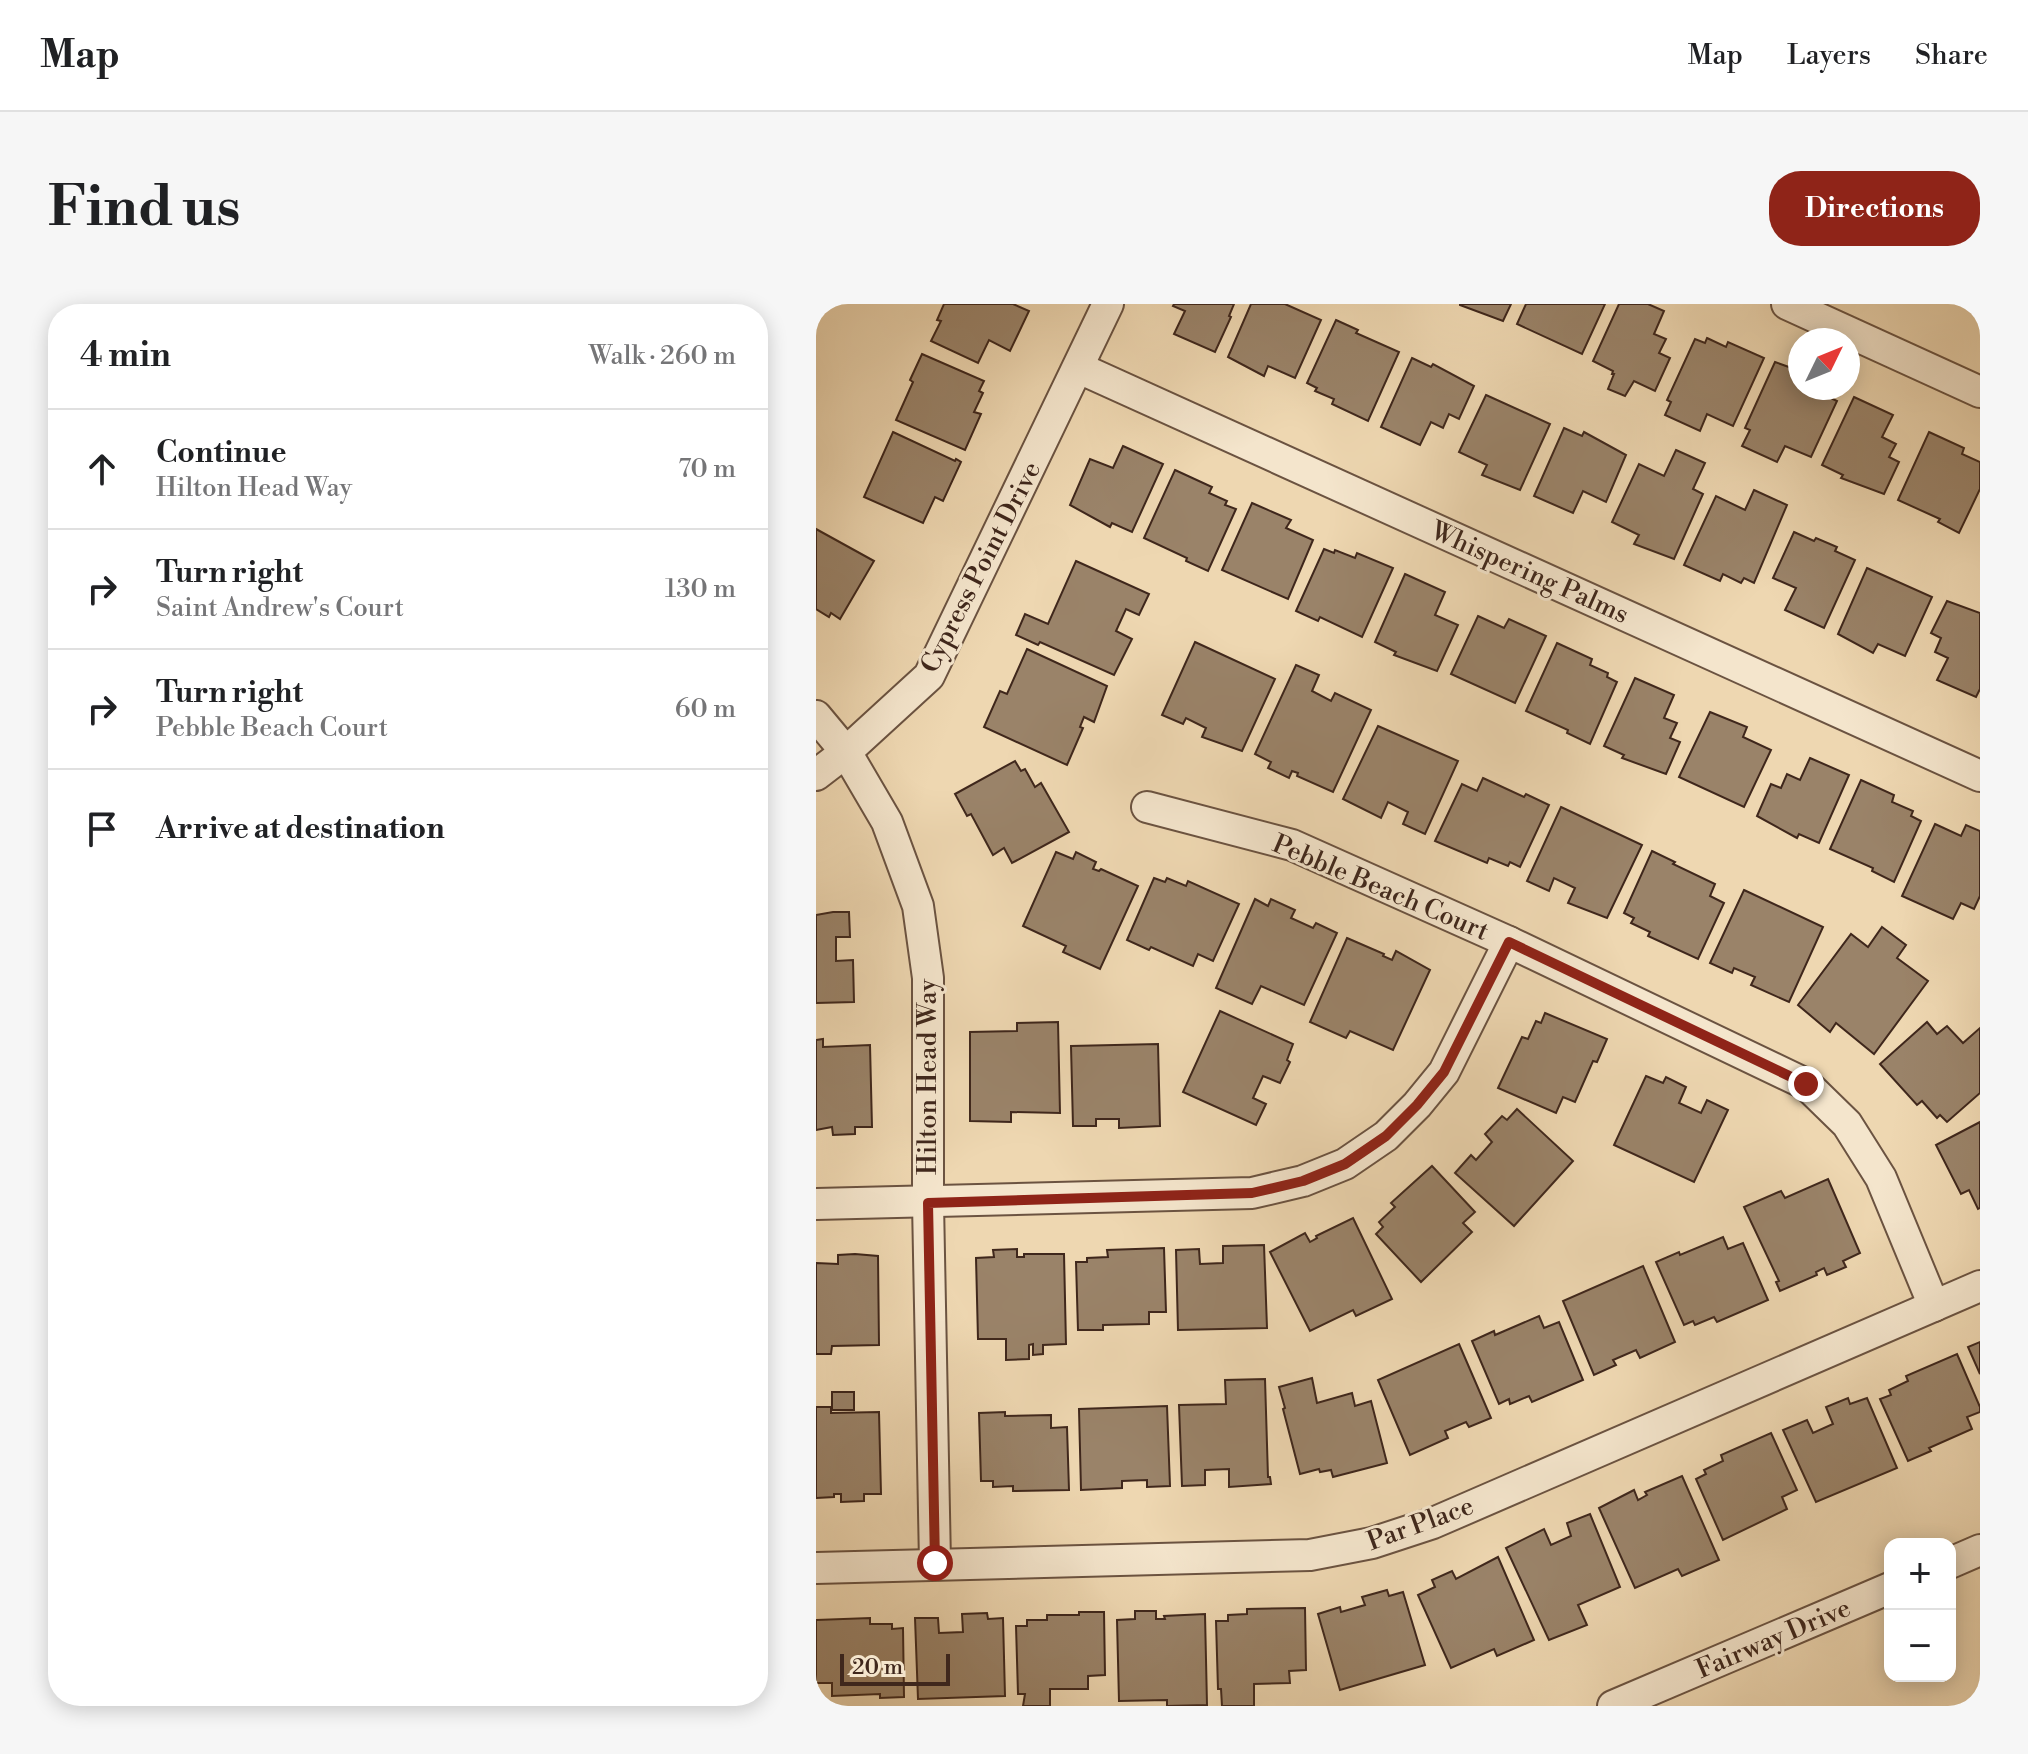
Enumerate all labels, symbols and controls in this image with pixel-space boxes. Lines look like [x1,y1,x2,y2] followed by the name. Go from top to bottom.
[40,32,120,79] text: Map
[1688,38,1743,73] text: Map
[1787,38,1871,73] text: Layers
[1915,38,1988,73] text: Share
[1769,171,1980,246] button: Directions
[48,173,241,243] text: Find us
[1788,328,1860,400] north arrow
[80,335,171,377] text: 4 min
[589,340,736,372] text: Walk · 260 m
[156,434,287,472] text: Continue
[80,447,124,491] icon: ahead
[678,453,736,485] text: 70 m
[914,456,1048,678] street label: Cypress Point Drive
[156,472,352,504] text: Hilton Head Way
[1425,515,1634,631] street label: Whispering Palms
[156,554,303,592] text: Turn right
[80,567,124,611] icon: right
[665,573,736,605] text: 130 m
[156,592,404,624] text: Saint Andrew's Court
[156,674,303,712] text: Turn right
[80,687,124,731] icon: right
[675,693,736,725] text: 60 m
[156,712,388,744] text: Pebble Beach Court
[80,807,124,851] icon: arrive
[156,810,445,848] text: Arrive at destination
[1268,828,1494,948] street label: Pebble Beach Court
[912,979,944,1175] street label: Hilton Head Way
[1788,1066,1824,1102] route end
[1363,1490,1478,1558] street label: Par Place
[1884,1538,1956,1682] map controls
[1884,1538,1956,1610] button: +
[917,1545,953,1581] route start
[1691,1592,1855,1686] street label: Fairway Drive
[1884,1610,1956,1682] button: −
[840,1650,950,1686] scale bar
[852,1654,903,1681] text: 20 m

